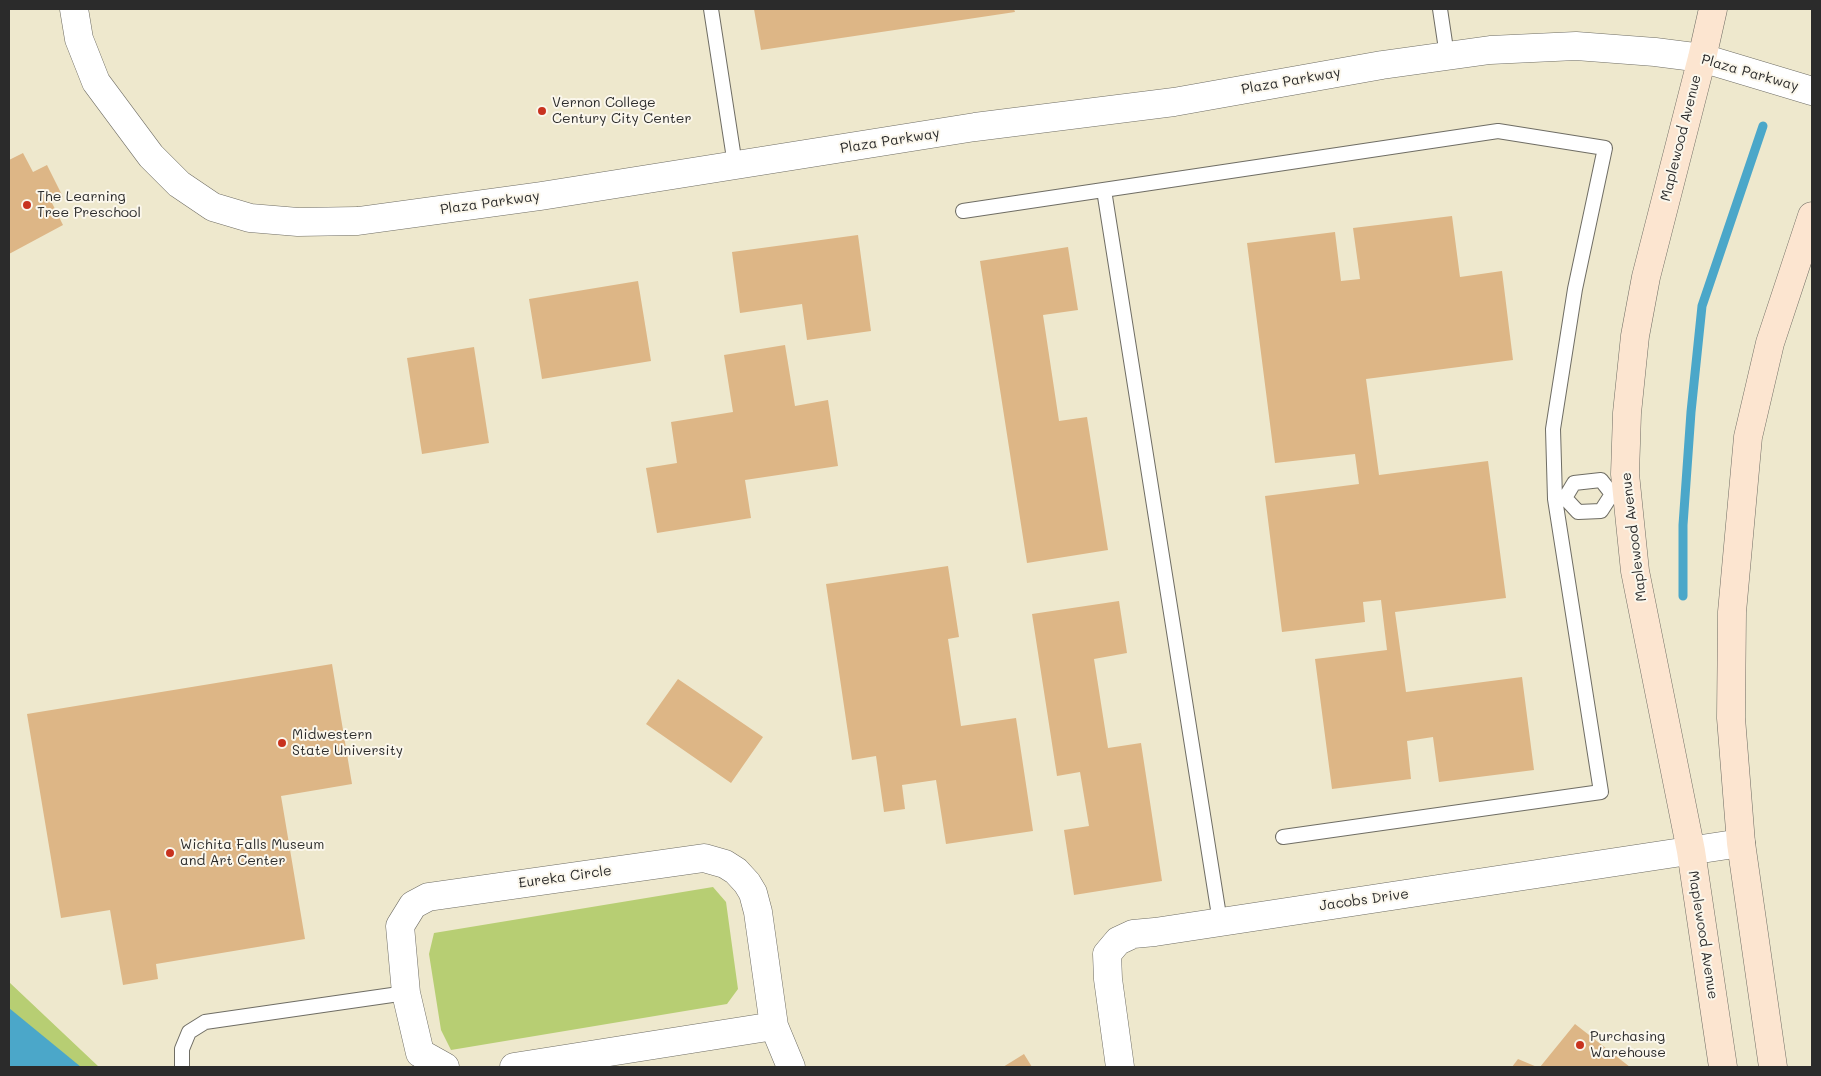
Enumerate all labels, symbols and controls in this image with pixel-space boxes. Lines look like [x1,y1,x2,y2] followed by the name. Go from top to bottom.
[1699,51,1801,95] street label: Plaza Parkway
[1240,64,1342,98] street label: Plaza Parkway
[1657,73,1705,203] street label: Maplewood Avenue
[552,95,692,128] place label: Vernon College Century City Center
[536,105,548,117] marker: Vernon College Century City Center
[839,125,941,157] street label: Plaza Parkway
[439,188,541,218] street label: Plaza Parkway
[37,189,141,222] place label: The Learning Tree Preschool
[21,199,33,211] marker: The Learning Tree Preschool
[1618,471,1650,603] street label: Maplewood Avenue
[292,727,403,760] place label: Midwestern State University
[276,737,288,749] marker: Midwestern State University
[180,837,324,870] place label: Wichita Falls Museum and Art Center
[164,847,176,859] marker: Wichita Falls Museum and Art Center
[517,862,613,892] street label: Eureka Circle
[1685,870,1721,1000] street label: Maplewood Avenue
[1318,885,1410,915] street label: Jacobs Drive
[1590,1029,1666,1062] place label: Purchasing Warehouse
[1574,1039,1586,1051] marker: Purchasing Warehouse

